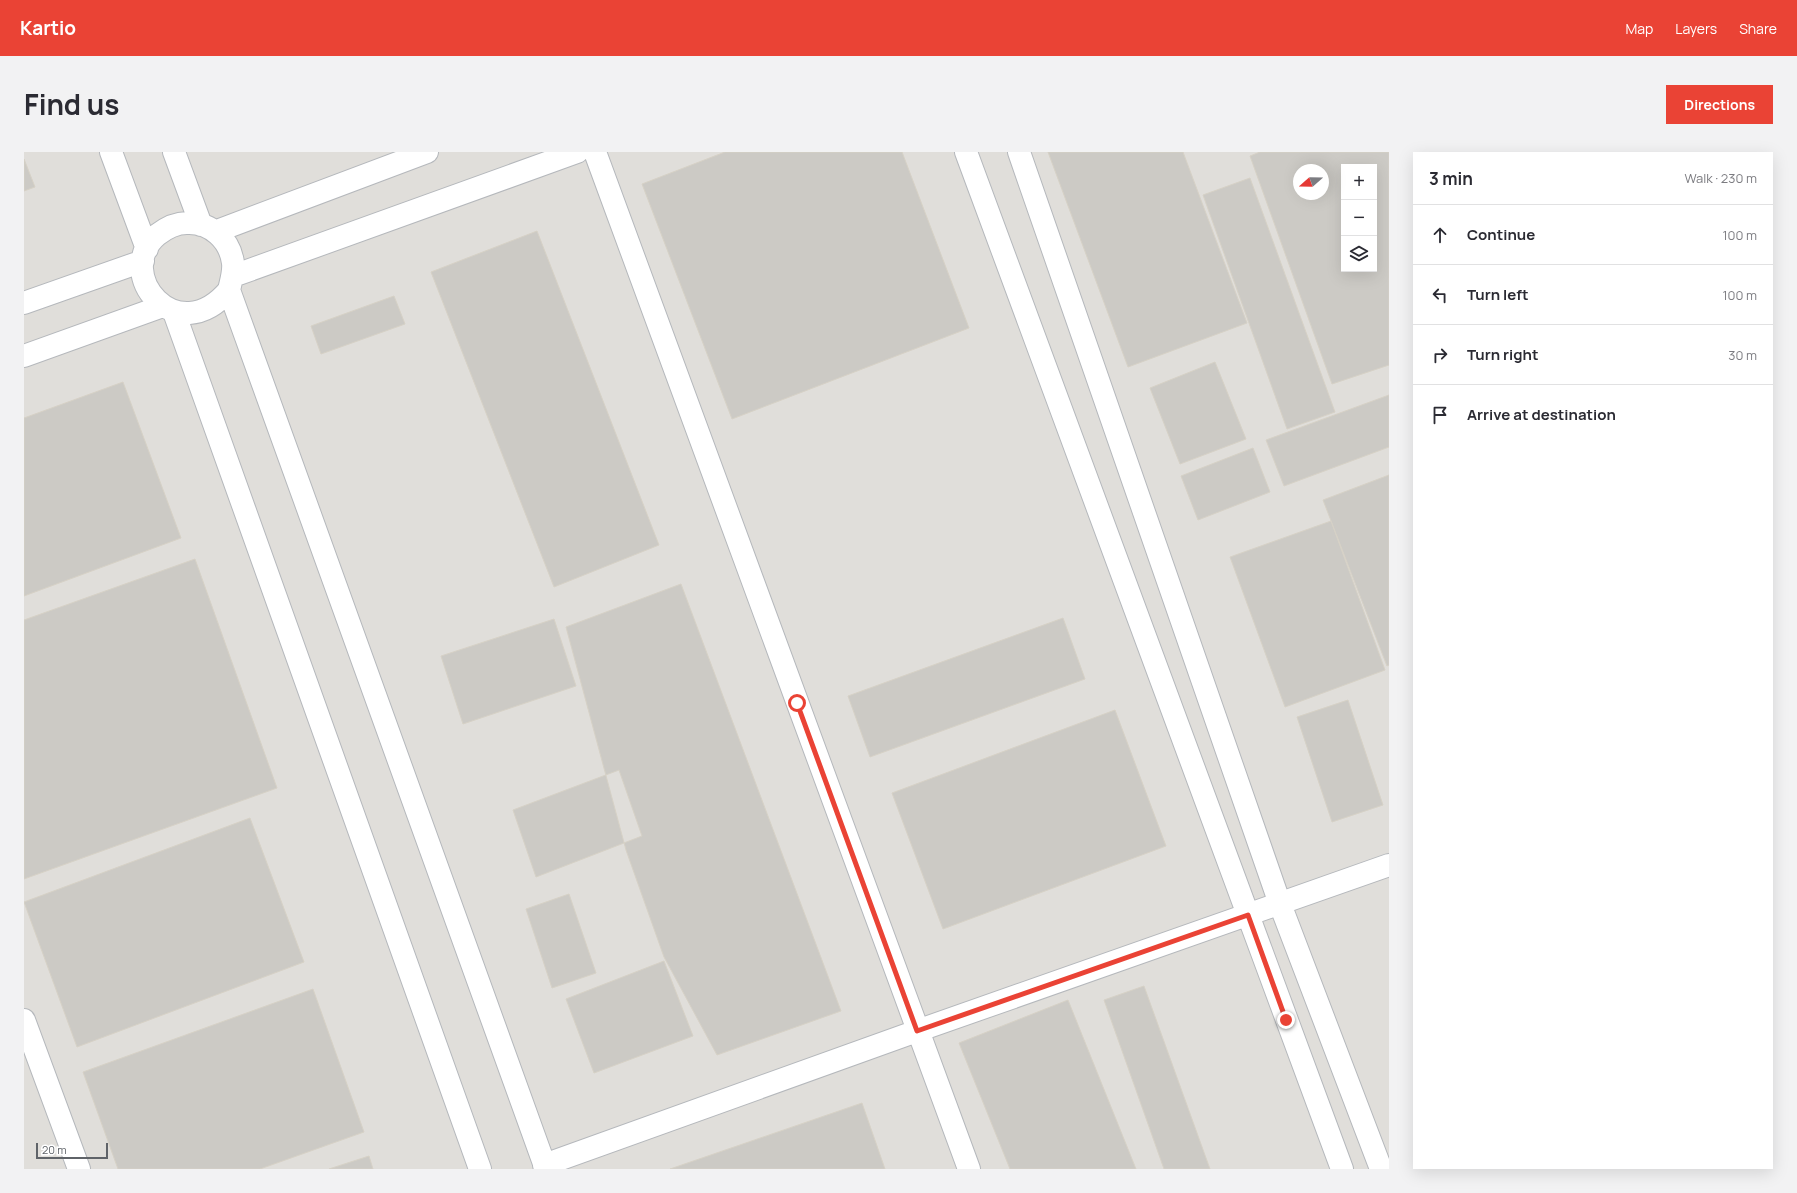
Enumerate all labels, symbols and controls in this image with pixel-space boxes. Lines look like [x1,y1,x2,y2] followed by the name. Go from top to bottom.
[20,15,76,41] text: Kartio
[1625,19,1653,38] text: Map
[1675,19,1717,38] text: Layers
[1739,19,1777,38] text: Share
[24,85,119,123] text: Find us
[1666,85,1773,124] button: Directions
[1293,164,1329,200] north arrow
[1341,164,1377,272] map controls
[1341,164,1377,200] button: +
[1429,167,1473,190] text: 3 min
[1684,169,1757,187] text: Walk · 230 m
[1341,200,1377,236] button: −
[1429,224,1451,246] icon: ahead
[1467,224,1535,245] text: Continue
[1722,226,1757,244] text: 100 m
[1341,236,1377,272] button: layers
[1429,284,1451,306] icon: left
[1467,284,1529,305] text: Turn left
[1722,286,1757,304] text: 100 m
[1429,344,1451,366] icon: right
[1467,344,1538,365] text: Turn right
[1728,346,1757,364] text: 30 m
[1429,404,1451,426] icon: arrive
[1467,404,1616,425] text: Arrive at destination
[788,694,806,712] route start
[1277,1011,1295,1029] route end
[36,1141,108,1160] scale bar
[42,1142,67,1157] text: 20 m

